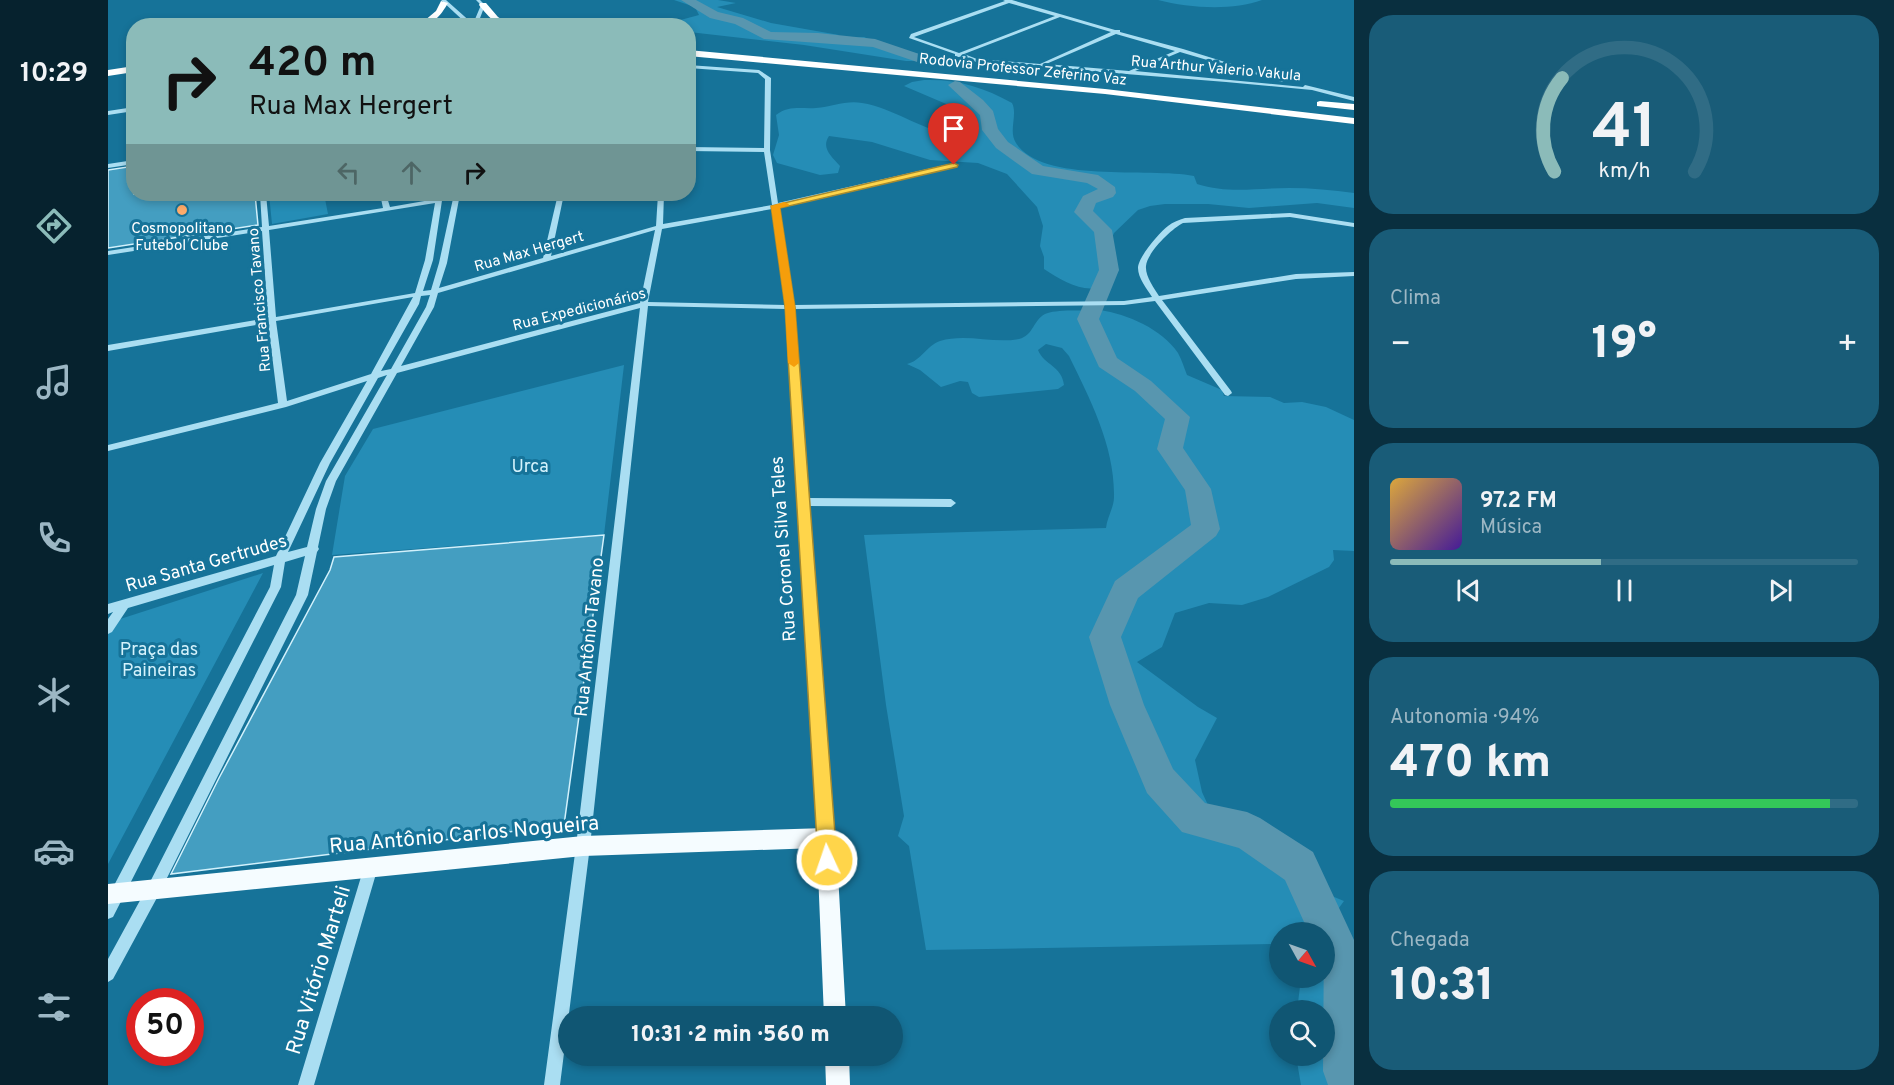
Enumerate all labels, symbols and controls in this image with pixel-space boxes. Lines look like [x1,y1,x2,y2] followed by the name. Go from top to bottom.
[249,38,377,91] text: 420 m
[150,42,228,120] icon: right
[918,50,1128,91] street label: Rodovia Professor Zeferino Vaz
[1130,53,1302,86] street label: Rua Arthur Valerio Vakula
[20,57,88,91] text: 10:29
[249,90,453,124] text: Rua Max Hergert
[1591,91,1657,170] text: 41
[928,103,979,165] pin
[937,112,970,145] icon: arrive
[332,156,365,189] icon: left
[395,156,428,189] icon: ahead
[458,156,491,189] icon: right
[1598,158,1650,185] text: km/h
[175,203,189,217] marker: Cosmopolitano Futebol Clube
[33,205,75,247] icon: directions
[131,220,233,256] place label: Cosmopolitano Futebol Clube
[245,227,276,373] street label: Rua Francisco Tavano
[472,228,586,277] street label: Rua Max Hergert
[511,285,648,336] street label: Rua Expedicionários
[1390,286,1441,312] text: Clima
[1591,317,1657,374] text: 19°
[1390,325,1411,367] text: −
[1837,325,1858,367] text: +
[33,361,75,403] icon: music
[767,455,802,642] street label: Rua Coronel Silva Teles
[511,456,549,479] park label: Urca
[1480,488,1557,515] text: 97.2 FM
[1480,515,1542,541] text: Música
[33,517,75,559] icon: phone
[123,530,290,598] street label: Rua Santa Gertrudes
[571,556,610,718] street label: Rua Antônio Tavano
[1452,574,1485,607] icon: previous
[1608,574,1641,607] icon: pause
[1764,574,1797,607] icon: next
[120,639,198,683] park label: Praça das Paineiras
[33,674,75,716] icon: climate
[1390,705,1539,731] text: Autonomia · 94%
[1390,736,1551,793] text: 470 km
[328,810,600,861] street label: Rua Antônio Carlos Nogueira
[795,828,859,892] position arrow
[33,830,75,872] icon: car
[281,883,358,1058] street label: Rua Vitório Marteli
[1269,922,1335,988] north arrow
[1269,922,1335,1066] map controls
[1390,928,1470,954] text: Chegada
[1390,959,1495,1016] text: 10:31
[33,986,75,1028] icon: filters
[126,988,204,1066] speed limit sign: 50
[1269,1000,1335,1066] button: search
[631,1022,830,1049] text: 10:31 · 2 min · 560 m

